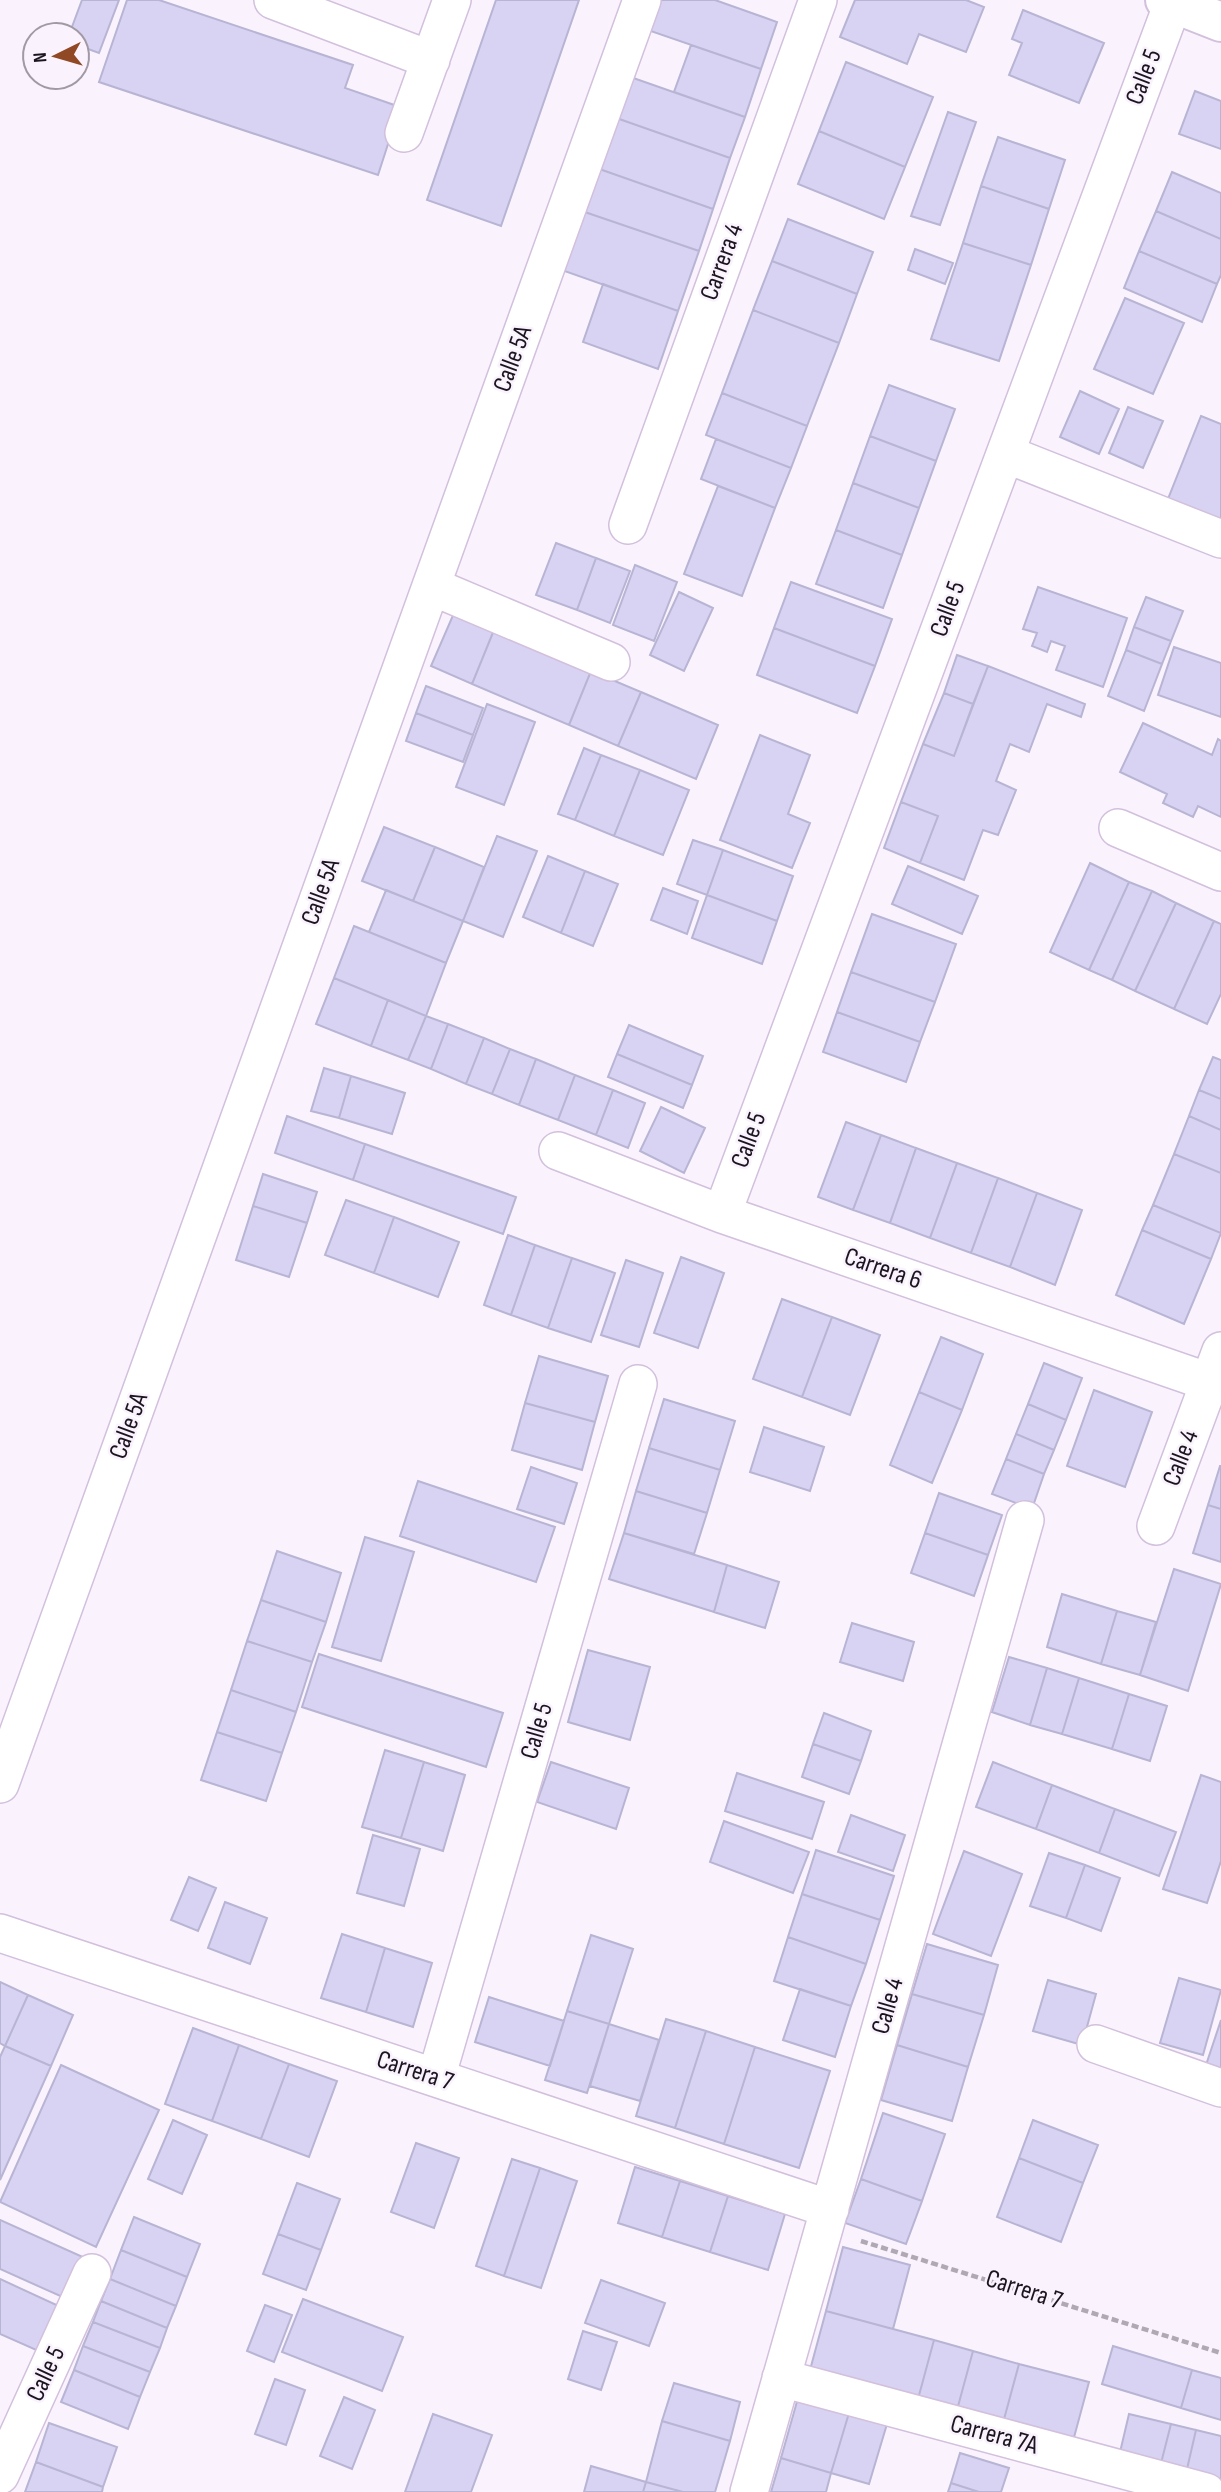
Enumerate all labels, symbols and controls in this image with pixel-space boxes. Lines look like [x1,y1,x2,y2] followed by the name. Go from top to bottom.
[21,21,91,91] north arrow
[1119,45,1169,109] street label: Calle 5
[29,51,52,63] text: N
[694,219,750,305] street label: Carrera 4
[487,321,539,396] street label: Calle 5A
[924,577,972,641] street label: Calle 5
[295,854,347,929] street label: Calle 5A
[725,1108,773,1172] street label: Calle 5
[840,1241,926,1297] street label: Carrera 6
[103,1388,155,1463] street label: Calle 5A
[1156,1426,1206,1490] street label: Calle 4
[514,1699,560,1763] street label: Calle 5
[865,1974,911,2038] street label: Calle 4
[373,2044,458,2098] street label: Carrera 7
[982,2263,1067,2317] street label: Carrera 7
[20,2342,72,2406] street label: Calle 5
[947,2408,1042,2462] street label: Carrera 7A

